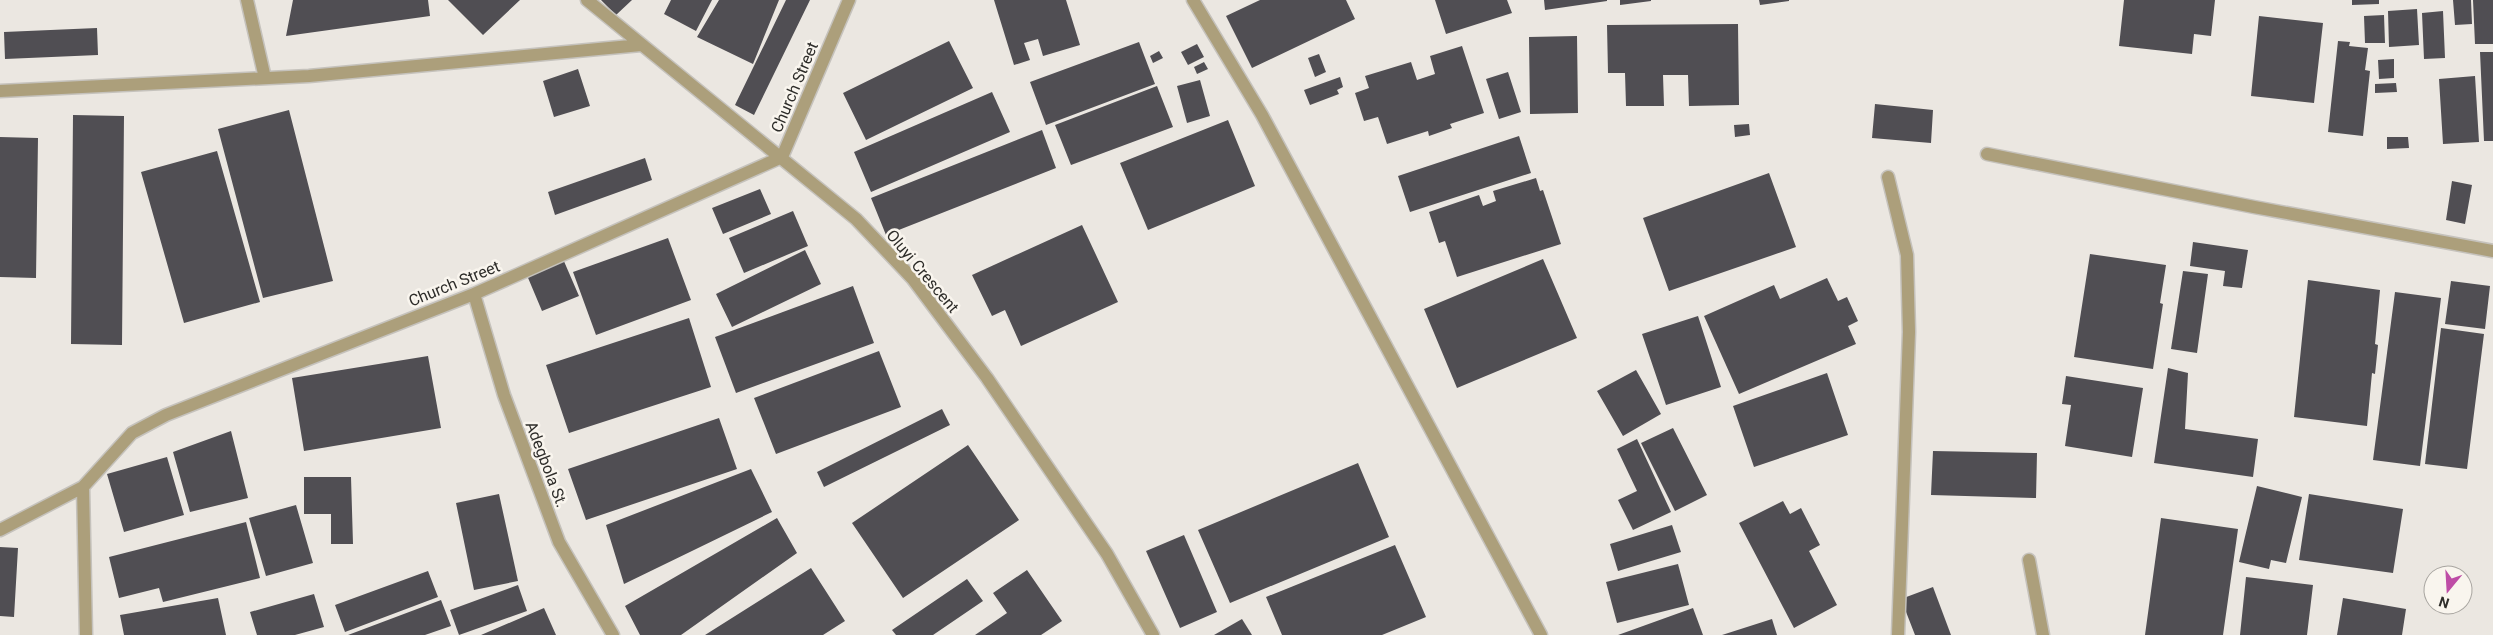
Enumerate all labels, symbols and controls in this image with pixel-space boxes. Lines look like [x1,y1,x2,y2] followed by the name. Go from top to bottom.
[767,39,822,135] street label: Church Street
[882,226,963,317] street label: Oluyi Crescent
[406,257,503,310] street label: Church Street
[521,419,572,510] street label: Adegbola St.
[2423,565,2473,615] north arrow
[2437,593,2451,612] text: N

